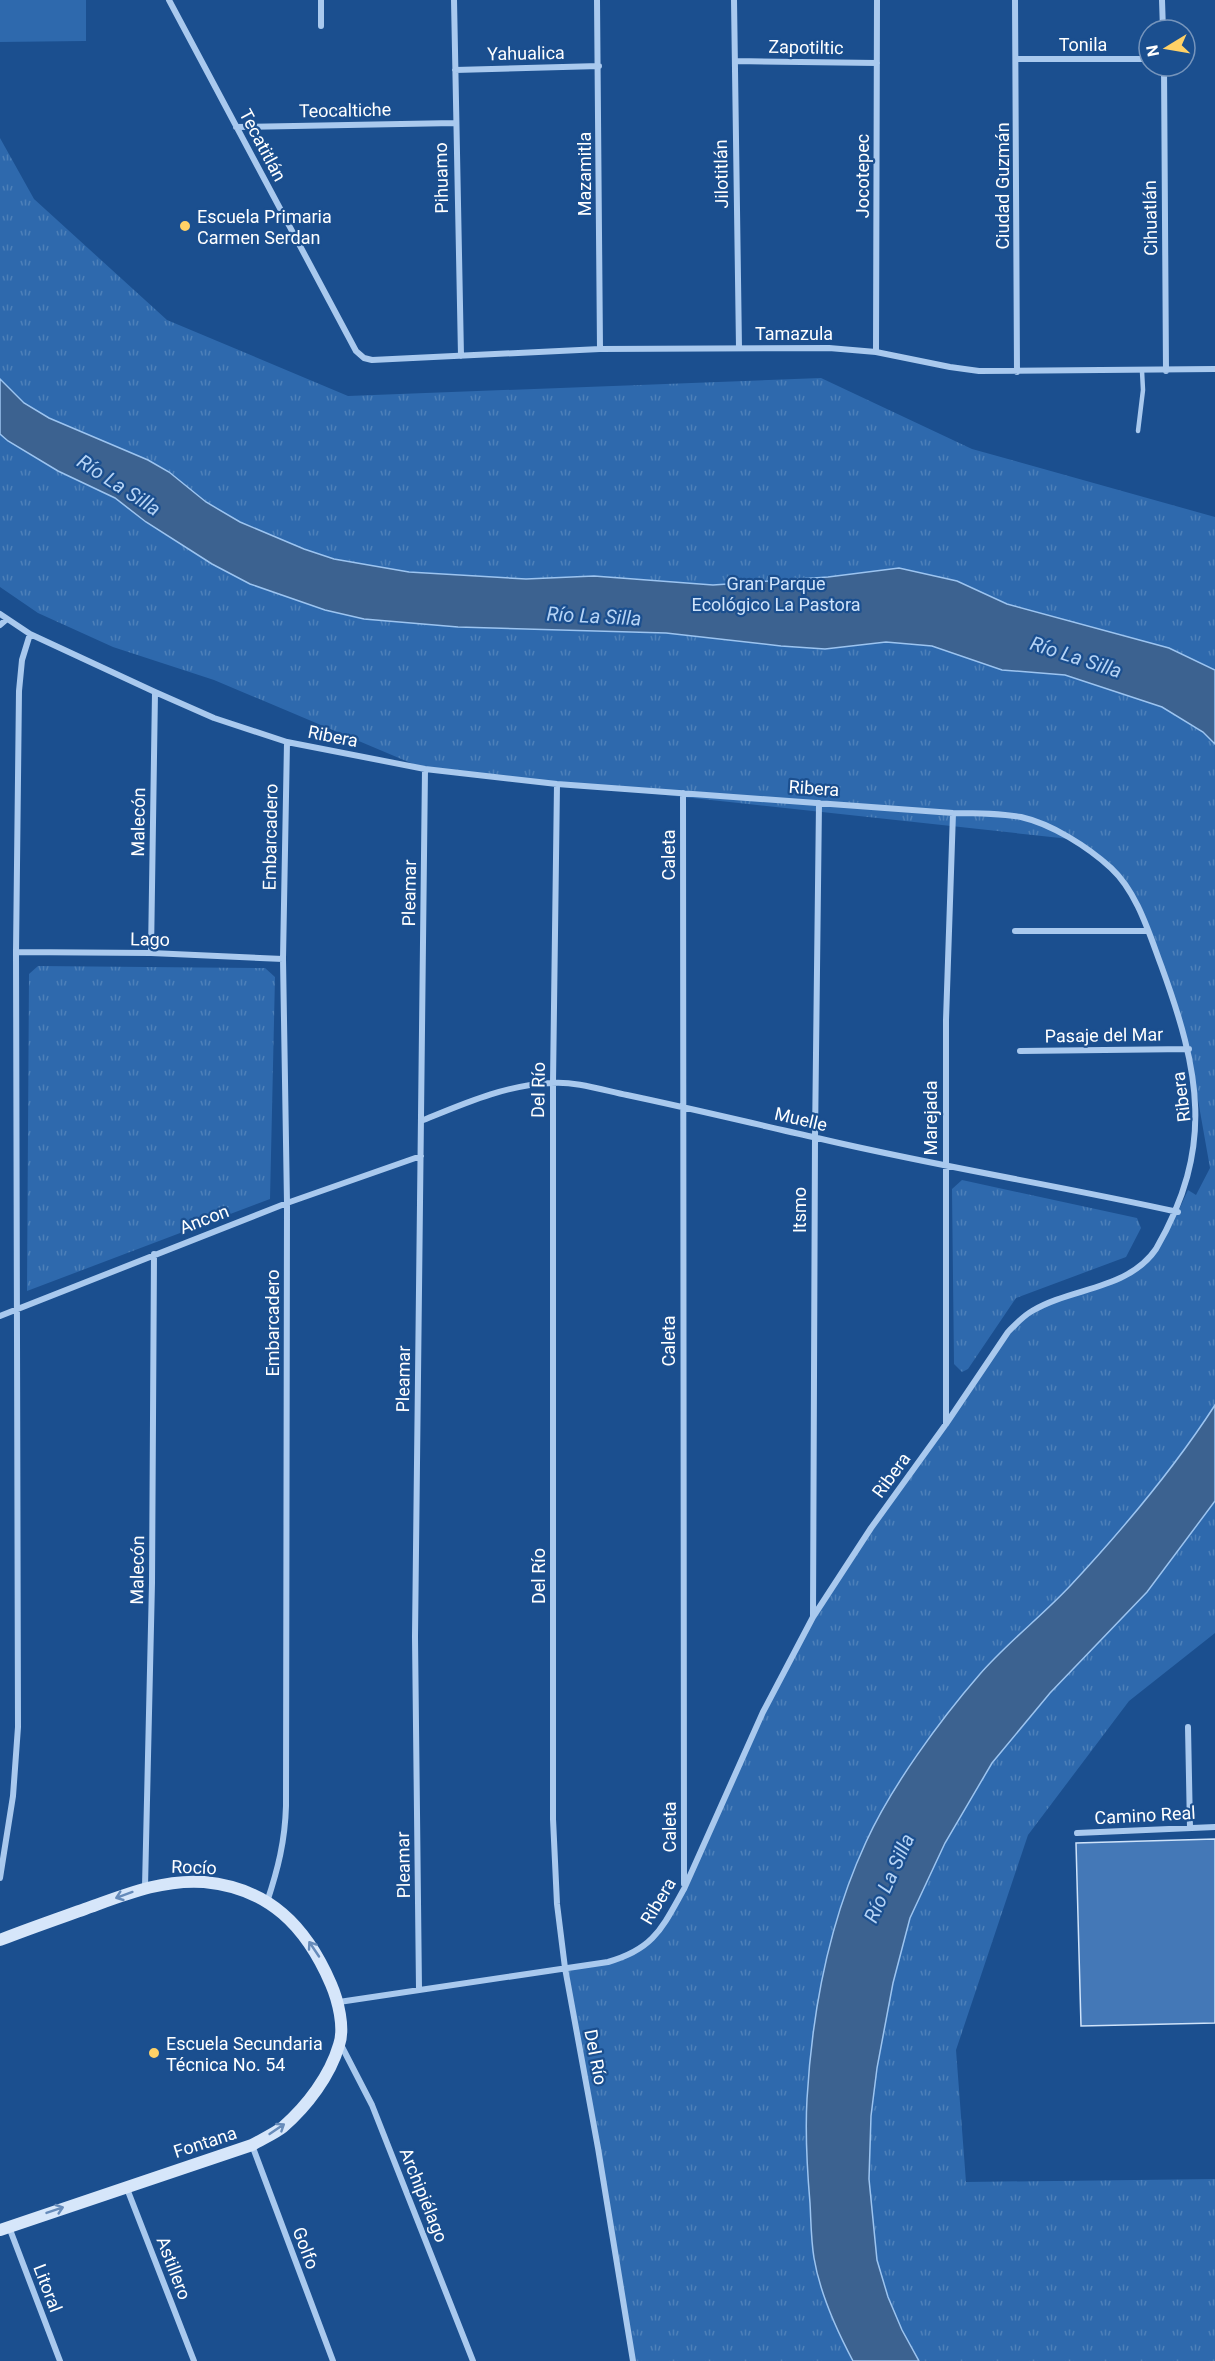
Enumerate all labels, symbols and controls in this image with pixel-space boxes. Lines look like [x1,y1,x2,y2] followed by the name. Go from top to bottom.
[1137,18,1197,78] north arrow
[1059,34,1107,55] street label: Tonila
[768,36,844,58] street label: Zapotiltic
[487,42,565,64] street label: Yahualica
[1142,43,1163,58] text: N
[299,99,391,121] street label: Teocaltiche
[235,105,291,185] street label: Tecatitlán
[992,122,1013,250] street label: Ciudad Guzmán
[574,132,595,216] street label: Mazamitla
[852,134,873,218] street label: Jocotepec
[710,139,732,209] street label: Jilotitlán
[430,142,452,214] street label: Pihuamo
[1139,180,1161,256] street label: Cihuatlán
[197,206,332,248] place label: Escuela Primaria Carmen Serdan
[178,219,192,233] marker: Escuela Primaria Carmen Serdan
[755,323,833,344] street label: Tamazula
[73,449,165,521] water label: Río La Silla
[692,573,860,615] park label: Gran Parque Ecológico La Pastora
[546,602,642,630] water label: Río La Silla
[1027,631,1125,683] water label: Río La Silla
[306,721,360,751] street label: Ribera
[788,776,840,800] street label: Ribera
[259,783,281,891] street label: Embarcadero
[127,787,149,857] street label: Malecón
[658,829,679,881] street label: Caleta
[398,859,420,927] street label: Pleamar
[130,928,170,950] street label: Lago
[1045,1023,1163,1047] street label: Pasaje del Mar
[527,1062,549,1118] street label: Del Río
[1167,1071,1195,1123] street label: Ribera
[920,1080,941,1156] street label: Marejada
[773,1103,829,1135] street label: Muelle
[789,1187,810,1233] street label: Itsmo
[176,1200,232,1238] street label: Ancon
[262,1270,283,1376] street label: Embarcadero
[658,1315,679,1367] street label: Caleta
[392,1345,414,1413] street label: Pleamar
[868,1448,914,1502] street label: Ribera
[126,1535,148,1605] street label: Malecón
[528,1548,549,1604] street label: Del Río
[659,1801,680,1853] street label: Caleta
[1094,1802,1196,1828] street label: Camino Real
[859,1830,919,1926] water label: Río La Silla
[392,1831,414,1899] street label: Pleamar
[171,1856,217,1878] street label: Rocío
[636,1874,680,1928] street label: Ribera
[115,1890,134,1901] one-way arrow
[308,1942,320,1958] one-way arrow
[580,2028,612,2086] street label: Del Río
[166,2033,323,2075] place label: Escuela Secundaria Técnica No. 54
[147,2046,161,2060] marker: Escuela Secundaria Técnica No. 54
[171,2122,239,2162] street label: Fontana
[269,2123,286,2136] one-way arrow
[396,2145,452,2245] street label: Archipiélago
[45,2204,64,2215] one-way arrow
[288,2224,324,2272] street label: Golfo
[152,2234,196,2302] street label: Astillero
[29,2261,67,2315] street label: Litoral

